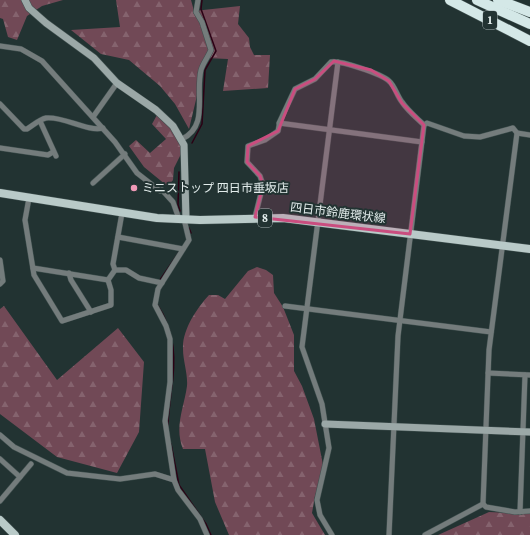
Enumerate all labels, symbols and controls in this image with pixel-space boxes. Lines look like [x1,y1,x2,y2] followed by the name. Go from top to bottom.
[483,11,497,29] road number: 1
[142,180,289,196] place label: ミニストップ 四日市垂坂店
[129,183,139,193] marker: ミニストップ 四日市垂坂店
[289,199,387,227] street label: 四日市鈴鹿環状線
[258,209,272,227] road number: 8

